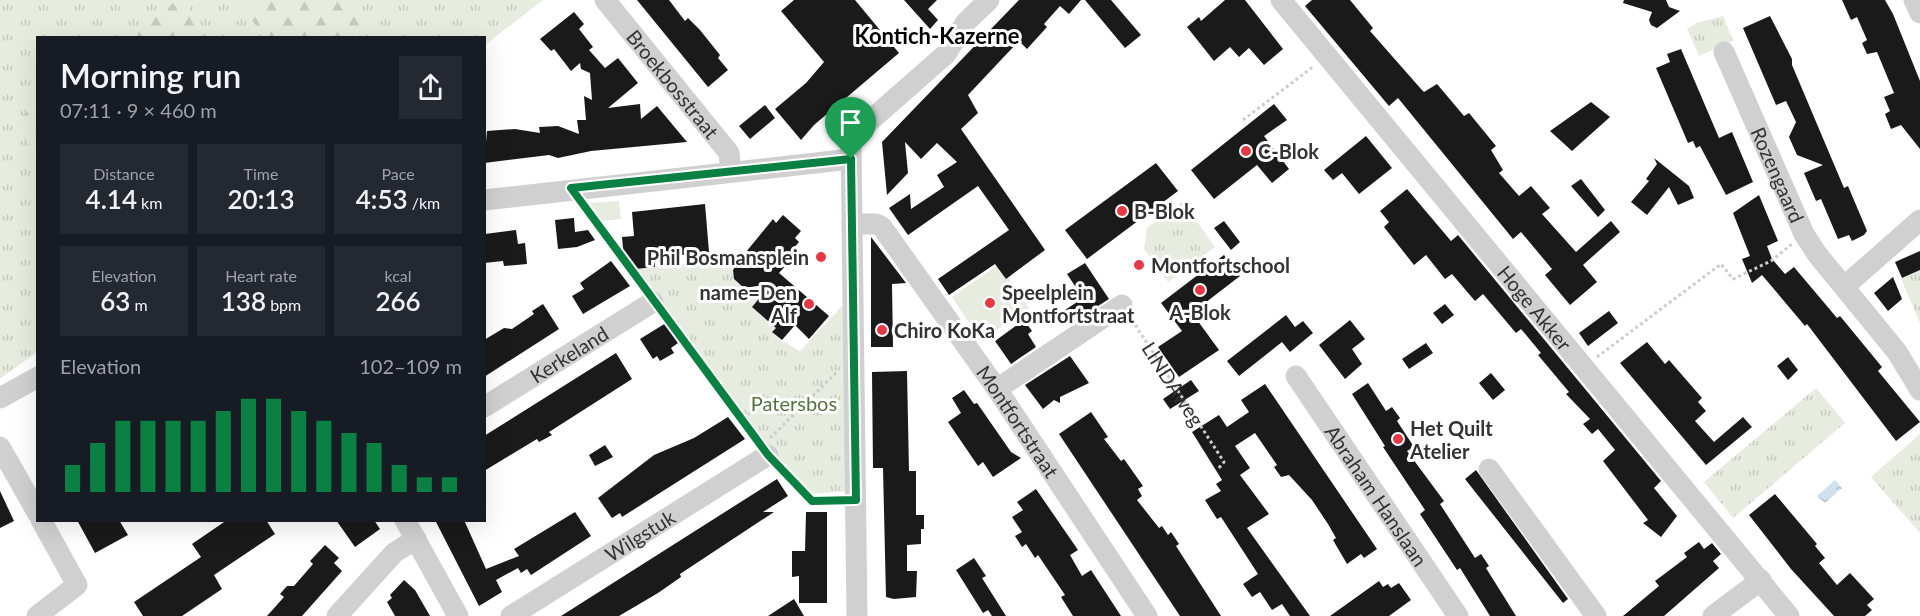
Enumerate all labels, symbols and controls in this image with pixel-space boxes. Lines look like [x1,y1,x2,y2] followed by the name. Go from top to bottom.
[855,22,1020,49] district label: Kontich-Kazerne
[622,25,724,143] street label: Broekbosstraat
[60,55,241,95] text: Morning run
[399,56,462,119] button: share
[825,97,876,159] pin
[60,98,217,122] text: 07:11 · 9 × 460 m
[834,106,867,139] icon: arrive
[1746,123,1809,226] street label: Rozengaard
[1258,139,1319,163] place label: C-Blok
[1239,144,1253,158] marker: C-Blok
[93,164,155,183] text: Distance
[244,164,278,183] text: Time
[381,164,415,183] text: Pace
[86,183,137,215] text: 4.14
[228,183,294,215] text: 20:13
[356,183,408,215] text: 4:53
[137,193,162,212] text: km
[408,193,440,212] text: /km
[1134,199,1195,223] place label: B-Blok
[1115,204,1129,218] marker: B-Blok
[647,245,809,269] place label: Phil Bosmansplein
[814,250,828,264] marker: Phil Bosmansplein
[1151,253,1290,277] place label: Montfortschool
[1132,258,1146,272] marker: Montfortschool
[1493,261,1577,356] street label: Hoge Akker
[92,266,157,285] text: Elevation
[225,266,297,285] text: Heart rate
[384,266,412,285] text: kcal
[700,280,798,327] place label: name=Den Alf
[1002,280,1135,327] place label: Speelplein Montfortstraat
[1193,283,1207,297] marker: A-Blok
[100,285,130,317] text: 63
[221,285,266,317] text: 138
[375,285,421,317] text: 266
[130,295,148,314] text: m
[266,295,301,314] text: bpm
[983,296,997,310] marker: Speelplein Montfortstraat
[802,297,816,311] marker: name=Den Alf
[1168,300,1231,324] place label: A-Blok
[894,318,995,342] place label: Chiro KoKa
[525,321,612,388] street label: Kerkeland
[875,323,889,337] marker: Chiro KoKa
[1137,337,1209,430] street label: LINDAweg
[60,354,141,378] text: Elevation
[359,354,462,378] text: 102–109 m
[972,361,1064,482] street label: Montfortstraat
[751,391,837,415] park label: Patersbos
[1409,416,1493,463] place label: Het Quilt Atelier
[1320,420,1433,570] street label: Abraham Hanslaan
[1391,432,1405,446] marker: Het Quilt Atelier
[600,504,680,566] street label: Wilgstuk

